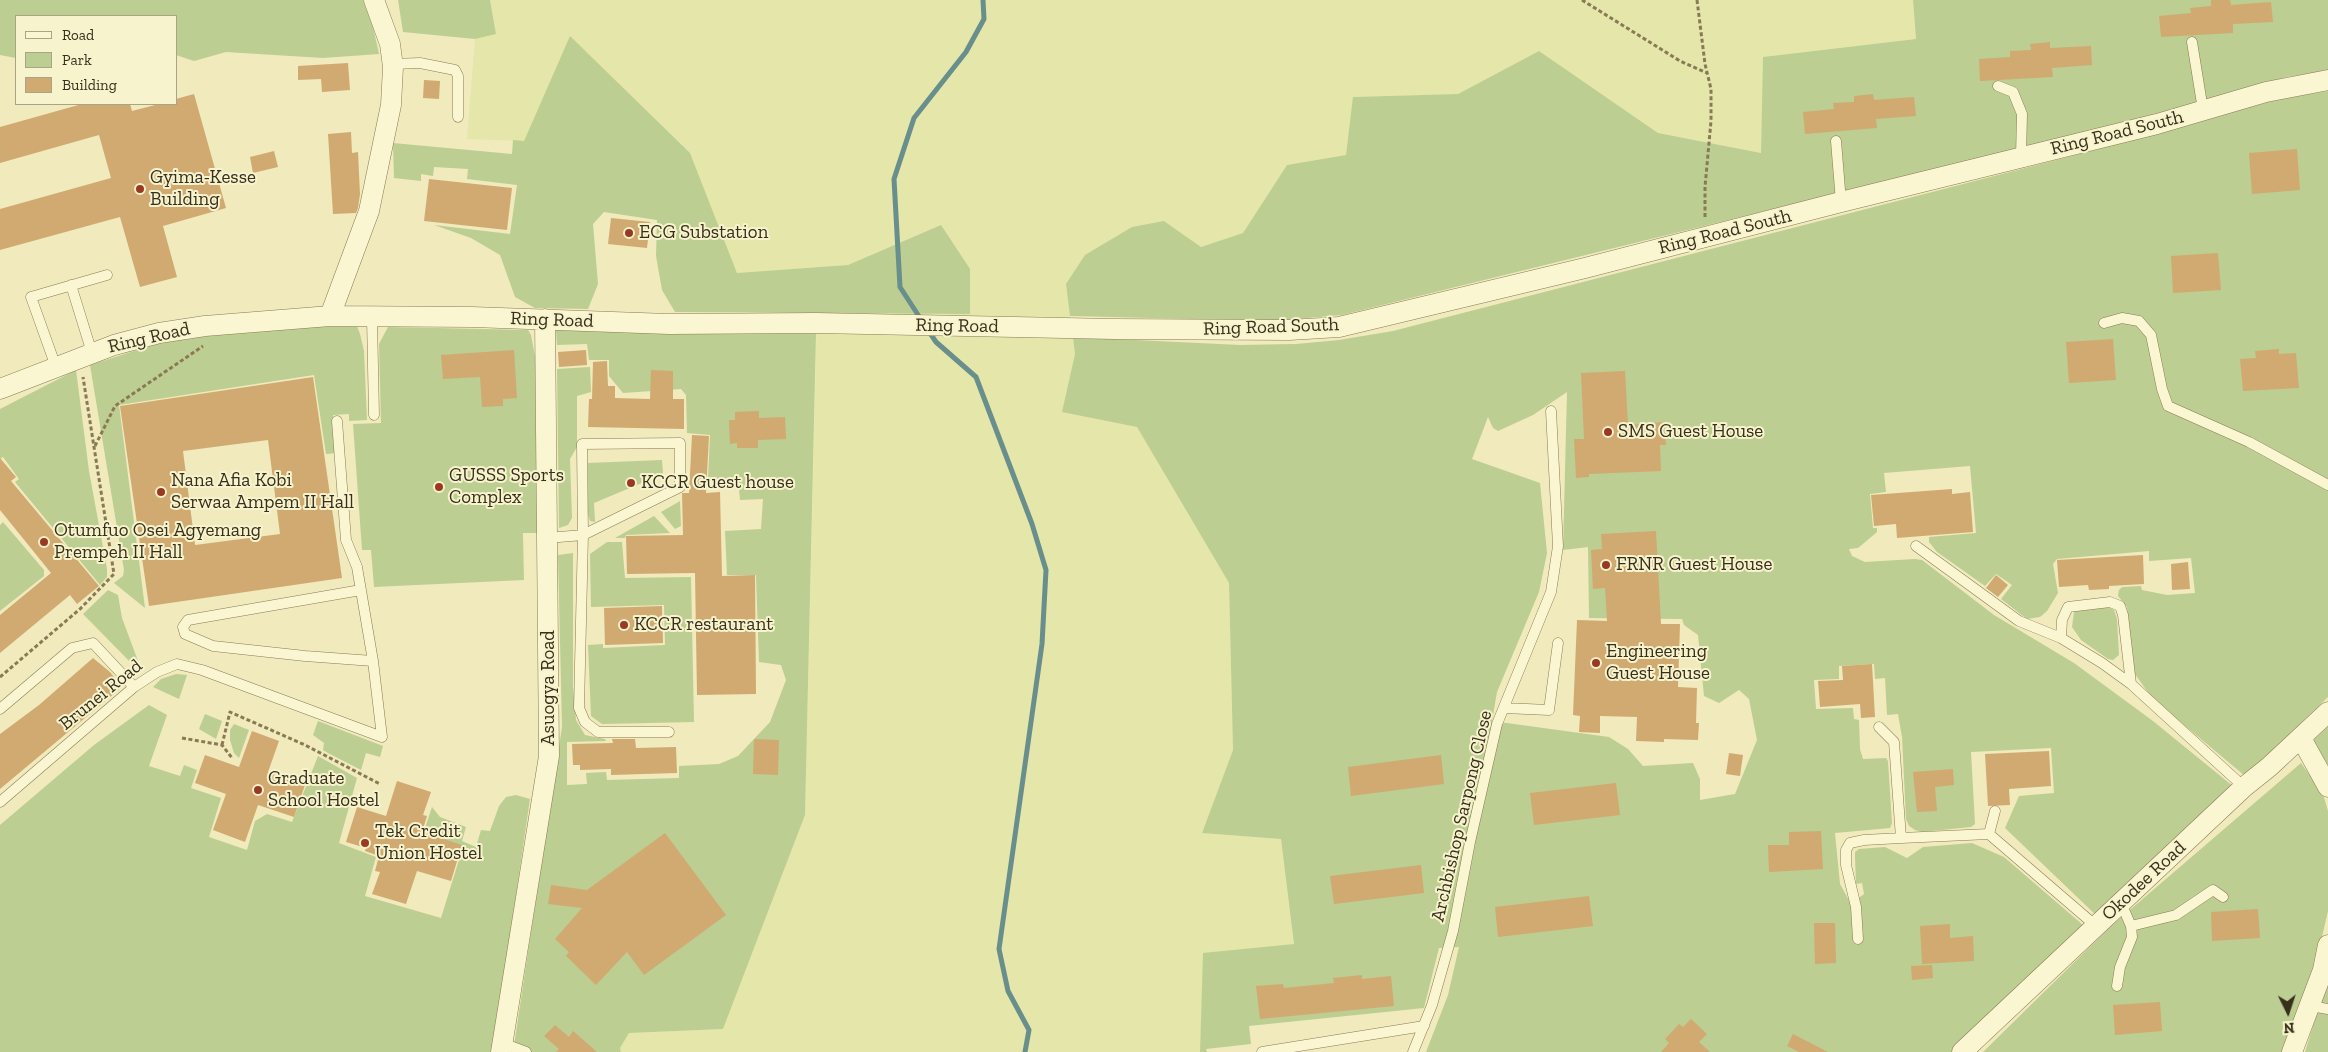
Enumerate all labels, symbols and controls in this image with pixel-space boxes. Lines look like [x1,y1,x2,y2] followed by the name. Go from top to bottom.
[15,15,178,105] legend
[62,26,94,44] text: Road
[62,51,92,69] text: Park
[62,76,117,94] text: Building
[2048,105,2186,161] street label: Ring Road South
[150,167,256,211] place label: Gyima-Kesse Building
[134,183,146,195] marker: Gyima-Kesse Building
[1656,204,1794,260] street label: Ring Road South
[639,222,768,244] place label: ECG Substation
[623,227,635,239] marker: ECG Substation
[510,307,594,333] street label: Ring Road
[1203,313,1339,341] street label: Ring Road South
[915,314,999,338] street label: Ring Road
[106,317,192,359] street label: Ring Road
[1618,421,1763,443] place label: SMS Guest House
[1602,426,1614,438] marker: SMS Guest House
[449,465,564,509] place label: GUSSS Sports Complex
[171,470,354,514] place label: Nana Afia Kobi Serwaa Ampem II Hall
[641,472,794,494] place label: KCCR Guest house
[625,477,637,489] marker: KCCR Guest house
[433,481,445,493] marker: GUSSS Sports Complex
[155,486,167,498] marker: Nana Afia Kobi Serwaa Ampem II Hall
[54,520,261,564] place label: Otumfuo Osei Agyemang Prempeh II Hall
[38,536,50,548] marker: Otumfuo Osei Agyemang Prempeh II Hall
[1616,554,1772,576] place label: FRNR Guest House
[1600,559,1612,571] marker: FRNR Guest House
[634,614,773,636] place label: KCCR restaurant
[618,619,630,631] marker: KCCR restaurant
[538,630,560,746] street label: Asuogya Road
[1606,641,1710,685] place label: Engineering Guest House
[55,655,147,735] street label: Brunei Road
[1590,657,1602,669] marker: Engineering Guest House
[1427,708,1497,924] street label: Archbishop Sarpong Close
[268,768,379,812] place label: Graduate School Hostel
[252,784,264,796] marker: Graduate School Hostel
[375,821,482,865] place label: Tek Credit Union Hostel
[2097,836,2191,926] street label: Okodee Road
[359,837,371,849] marker: Tek Credit Union Hostel
[2263,987,2313,1037] north arrow
[2283,1019,2295,1036] text: N

